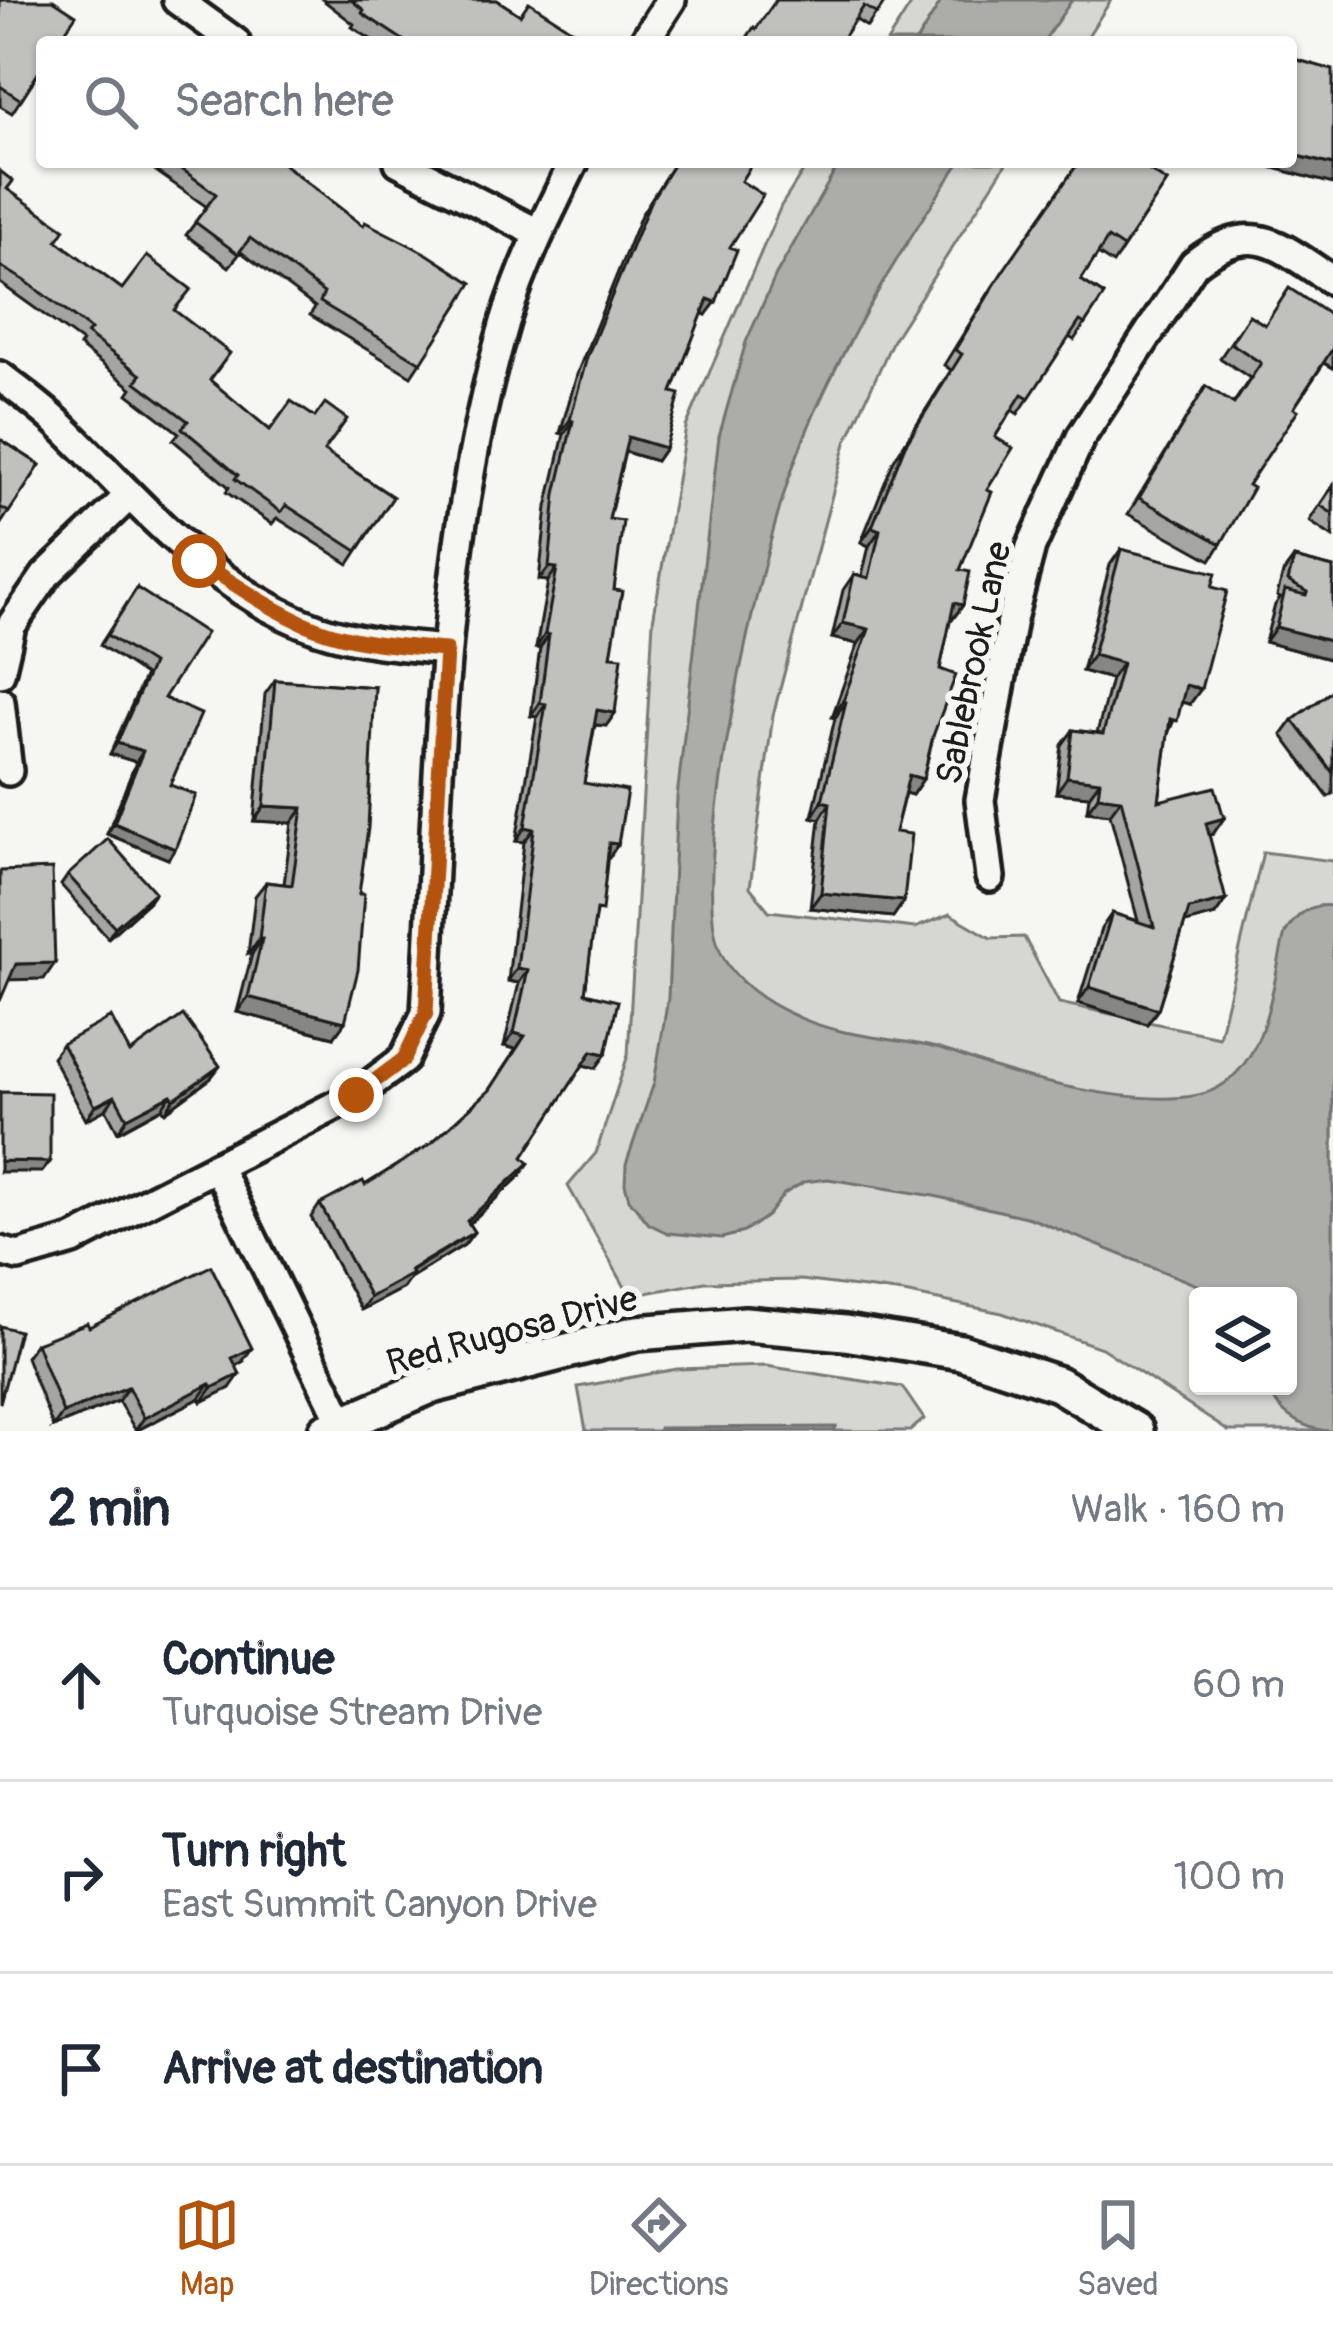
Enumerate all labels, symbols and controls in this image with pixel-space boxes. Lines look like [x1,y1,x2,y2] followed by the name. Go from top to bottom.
[36,36,1297,168] search box
[78,69,144,135] icon: search
[174,74,394,130] text: Search here
[172,534,226,588] route start
[926,537,1022,789] street label: Sablebrook Lane
[329,1068,383,1122] route end
[382,1276,643,1386] street label: Red Rugosa Drive
[1189,1287,1297,1395] map controls
[1189,1287,1297,1395] button: layers
[48,1477,170,1541] text: 2 min
[1071,1485,1285,1534] text: Walk · 160 m
[162,1632,335,1688] text: Continue
[48,1652,114,1718] icon: ahead
[1193,1660,1285,1709] text: 60 m
[162,1688,542,1737] text: Turquoise Stream Drive
[162,1824,346,1880] text: Turn right
[48,1844,114,1910] icon: right
[1173,1852,1285,1901] text: 100 m
[162,1880,597,1929] text: East Summit Canyon Drive
[48,2036,114,2102] icon: arrive
[162,2041,543,2097] text: Arrive at destination
[174,2192,240,2305] tab: Map
[589,2192,729,2305] tab: Directions
[1077,2192,1159,2305] tab: Saved

